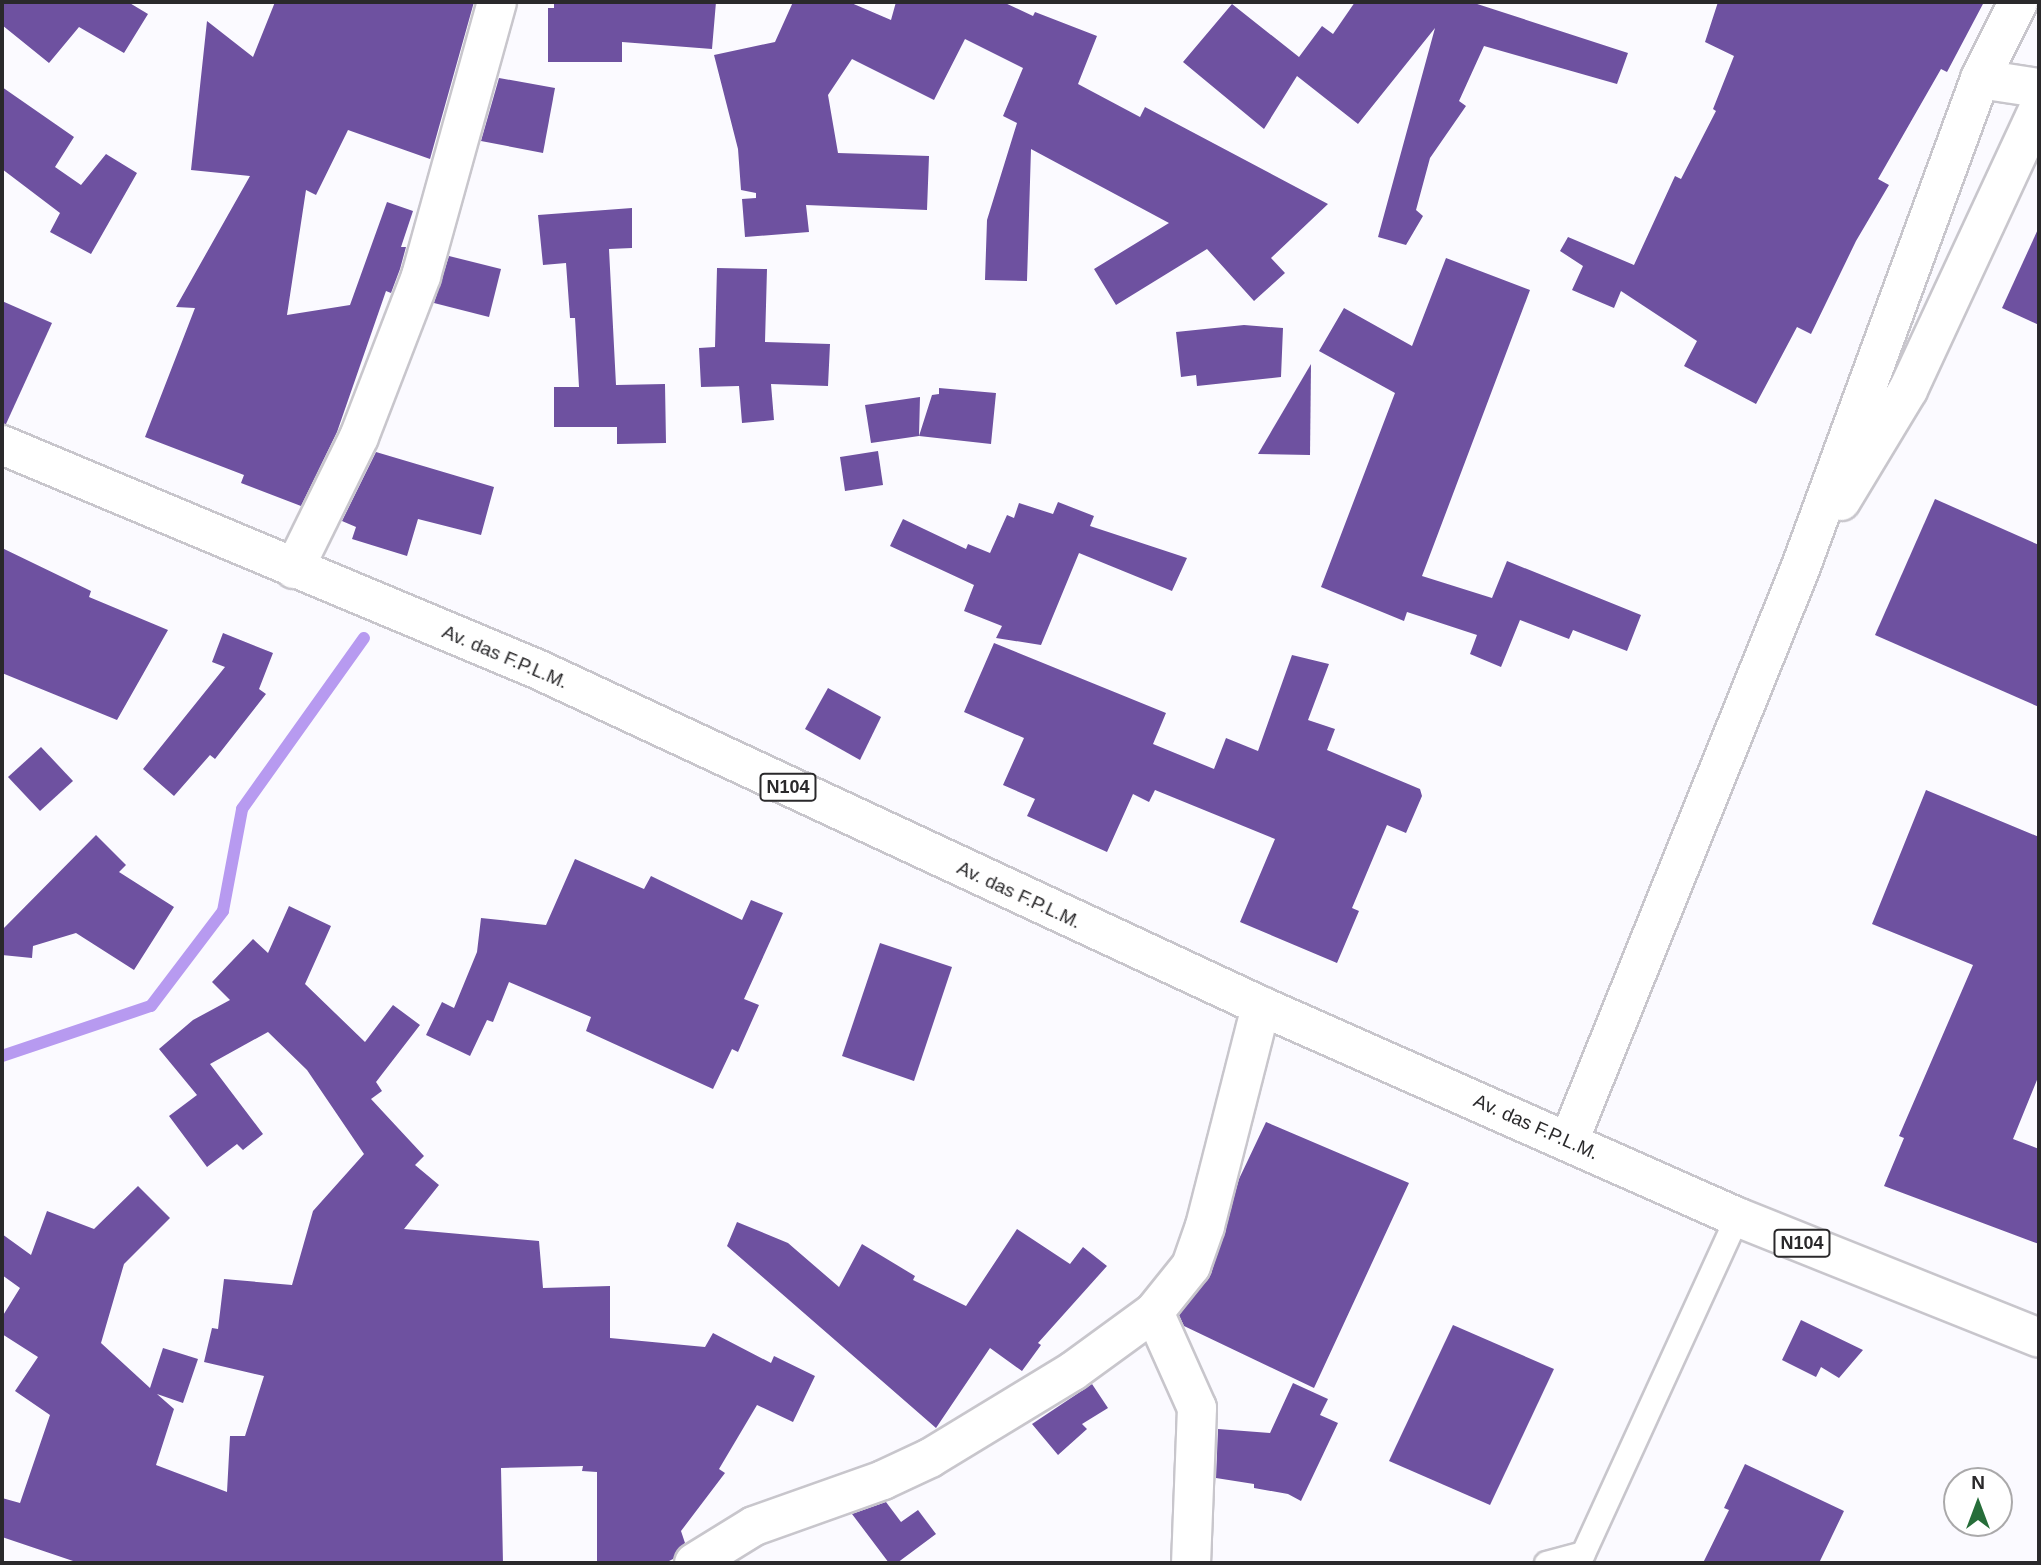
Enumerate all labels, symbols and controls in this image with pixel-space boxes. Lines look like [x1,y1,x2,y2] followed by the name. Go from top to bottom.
[439,620,571,694] street label: Av. das F.P.L.M.
[758,772,818,802] road number: N104
[953,856,1085,934] street label: Av. das F.P.L.M.
[1470,1089,1602,1165] street label: Av. das F.P.L.M.
[1772,1228,1832,1258] road number: N104
[1943,1467,2013,1537] north arrow
[1971,1472,1985,1493] text: N

